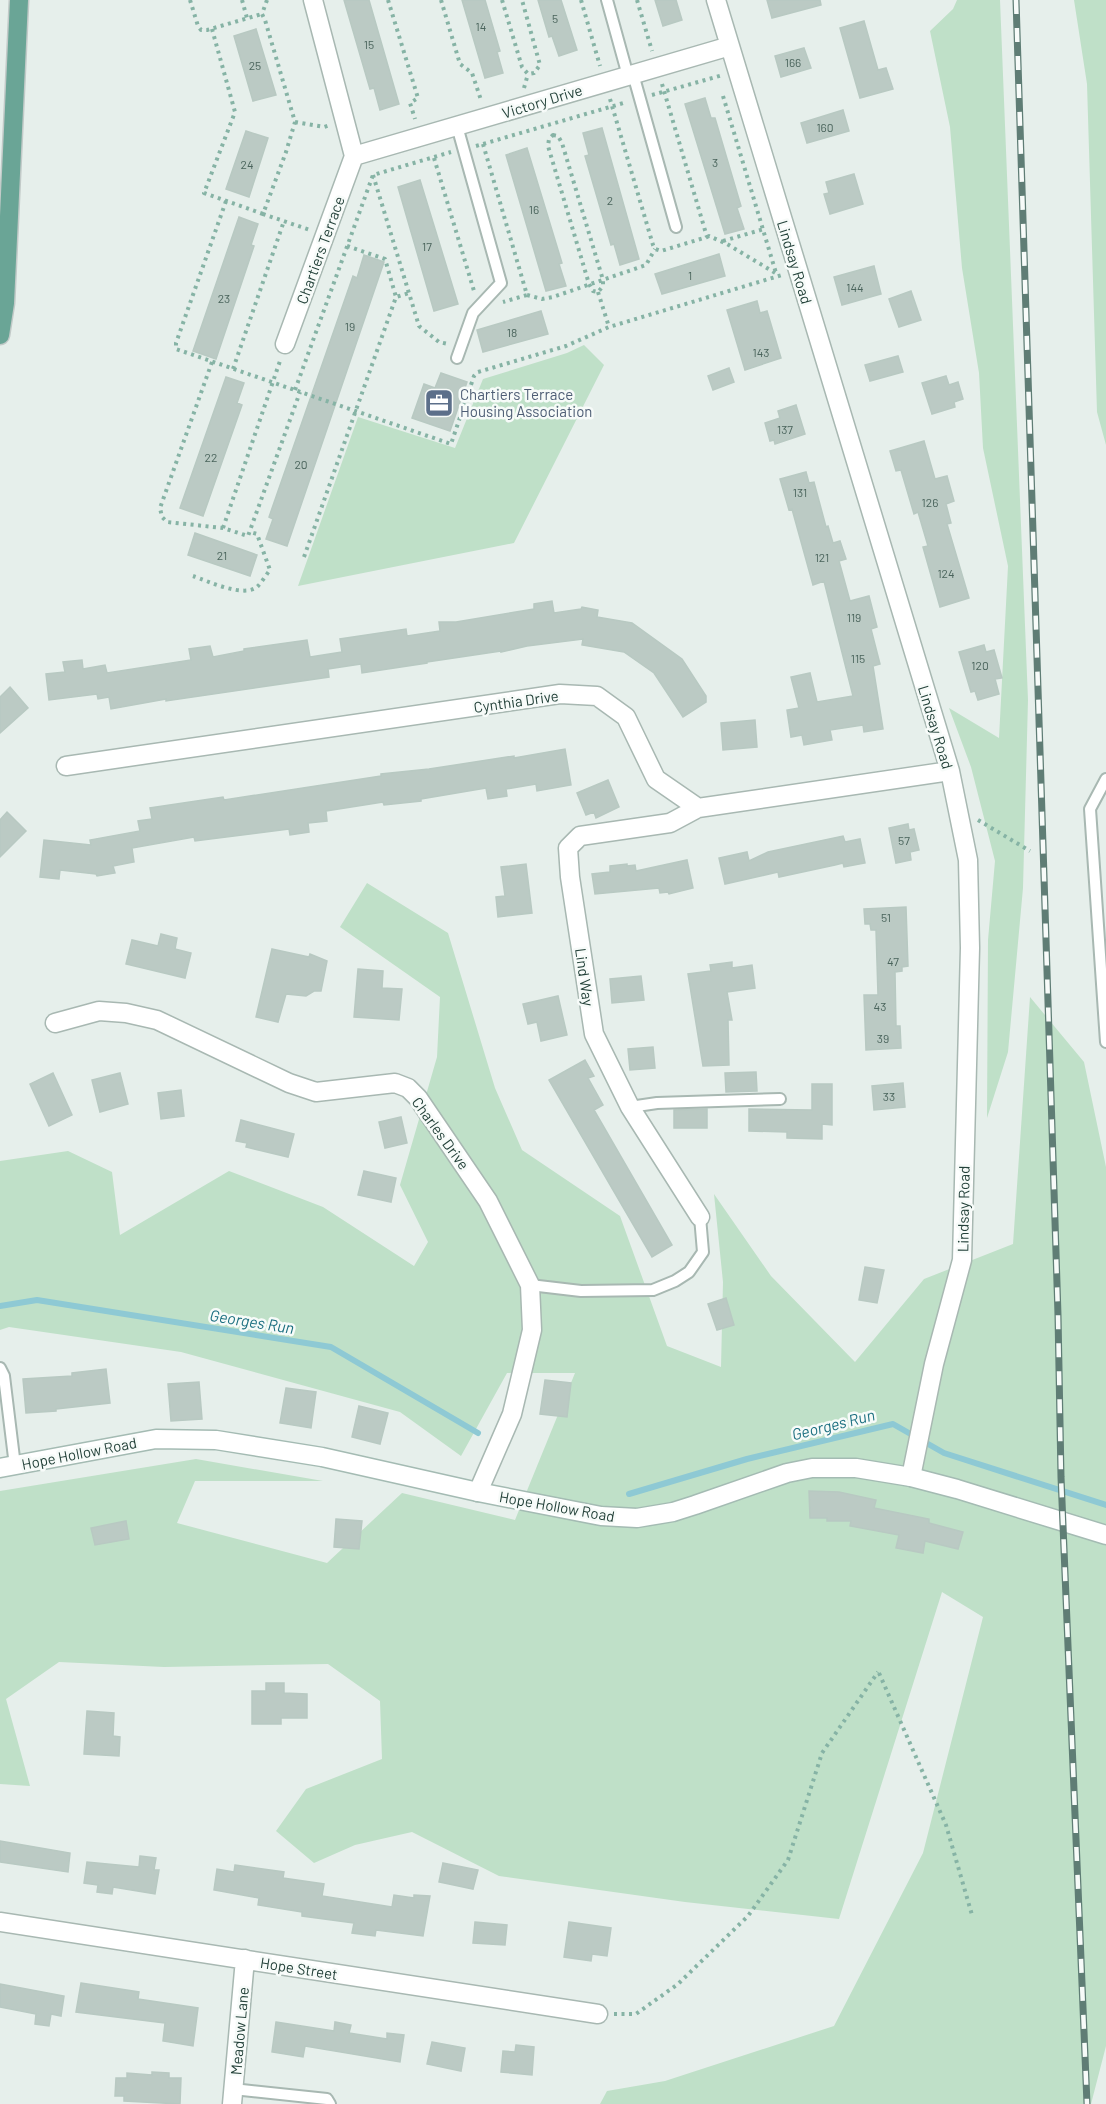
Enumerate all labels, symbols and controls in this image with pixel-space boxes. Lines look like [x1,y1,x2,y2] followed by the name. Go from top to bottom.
[552,11,558,25] house number: 5
[476,19,486,33] house number: 14
[364,37,374,51] house number: 15
[785,55,801,69] house number: 166
[249,58,261,72] house number: 25
[500,80,584,122] street label: Victory Drive
[816,120,834,134] house number: 160
[712,155,718,169] house number: 3
[240,157,254,171] house number: 24
[607,193,613,207] house number: 2
[292,194,348,306] street label: Chartiers Terrace
[529,202,539,216] house number: 16
[774,218,816,306] street label: Lindsay Road
[422,239,432,253] house number: 17
[688,268,692,282] house number: 1
[846,280,864,294] house number: 144
[218,291,230,305] house number: 23
[345,319,355,333] house number: 19
[507,325,517,339] house number: 18
[753,345,770,359] house number: 143
[460,385,592,420] place label: Chartiers Terrace Housing Association
[423,387,455,419] office icon: Chartiers Terrace Housing Association
[777,422,793,436] house number: 137
[205,450,217,464] house number: 22
[294,457,308,471] house number: 20
[793,485,807,499] house number: 131
[922,495,938,509] house number: 126
[217,548,227,562] house number: 21
[815,550,829,564] house number: 121
[937,566,955,580] house number: 124
[847,610,861,624] house number: 119
[851,651,865,665] house number: 115
[971,658,989,672] house number: 120
[915,683,957,771] street label: Lindsay Road
[472,686,560,716] street label: Cynthia Drive
[898,833,910,847] house number: 57
[881,910,891,924] house number: 51
[572,947,598,1007] street label: Lind Way
[887,954,899,968] house number: 47
[874,999,886,1013] house number: 43
[877,1031,889,1045] house number: 39
[883,1089,895,1103] house number: 33
[409,1093,473,1173] street label: Charles Drive
[953,1166,973,1252] street label: Lindsay Road
[209,1305,295,1337] water label: Georges Run
[790,1405,876,1443] water label: Georges Run
[20,1433,138,1473] street label: Hope Hollow Road
[498,1487,616,1525] street label: Hope Hollow Road
[259,1953,339,1983] street label: Hope Street
[226,1986,252,2076] street label: Meadow Lane

